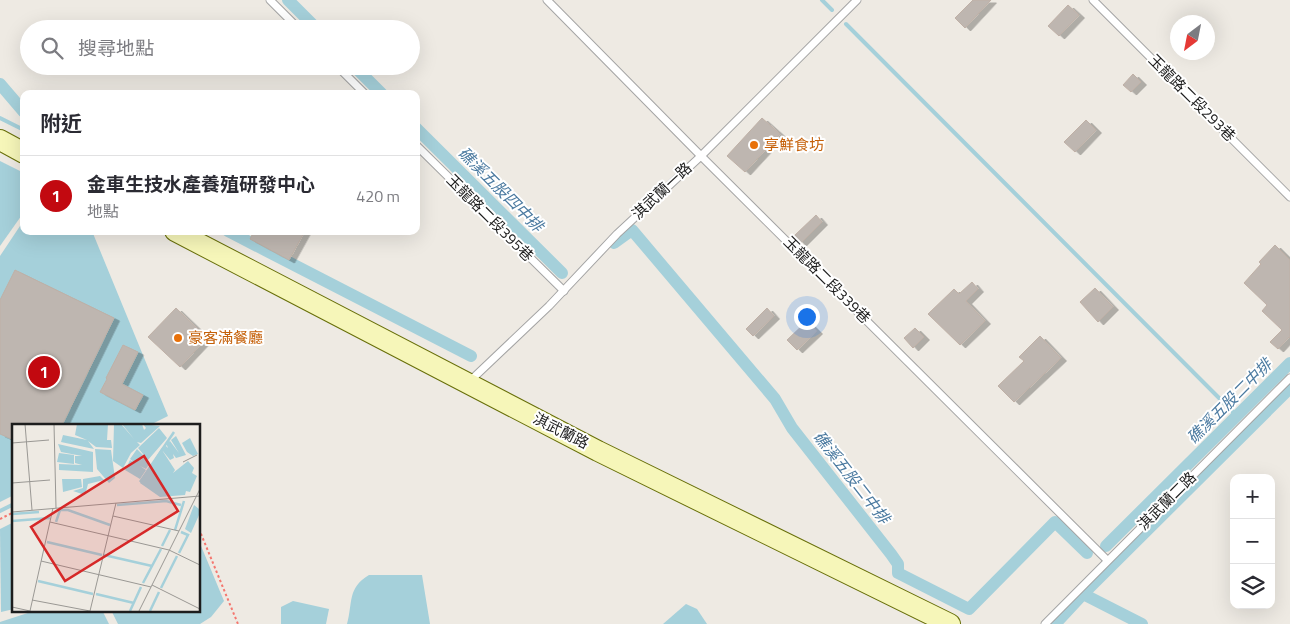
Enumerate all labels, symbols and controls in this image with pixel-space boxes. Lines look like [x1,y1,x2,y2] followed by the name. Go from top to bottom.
[1170,15,1215,60] north arrow
[20,20,420,75] search box
[78,33,154,62] text: 搜尋地點
[38,34,66,62] icon: search
[1143,49,1241,147] street label: 玉龍路二段293巷
[40,107,82,139] text: 附近
[764,133,824,156] place label: 享鮮食坊
[748,139,760,151] marker: 享鮮食坊
[453,141,550,238] water label: 礁溪五股四中排
[626,157,697,225] street label: 淇武蘭一路
[87,169,315,198] text: 金車生技水產養殖研發中心
[441,169,539,267] street label: 玉龍路二段395巷
[52,184,60,208] text: 1
[356,184,400,208] text: 420 m
[87,199,119,223] text: 地點
[778,231,876,329] street label: 玉龍路二段339巷
[794,304,820,330] your location
[188,326,263,349] place label: 豪客滿餐廳
[172,332,184,344] marker: 豪客滿餐廳
[1181,352,1278,449] water label: 礁溪五股二中排
[28,353,60,391] pin: 1
[529,407,593,454] street label: 淇武蘭路
[12,424,200,612] inset map
[808,425,897,530] water label: 礁溪五股二中排
[1132,466,1201,535] street label: 淇武蘭二路
[1230,474,1275,609] map controls
[1230,474,1275,519] button: +
[1230,519,1275,564] button: −
[1230,564,1275,609] button: layers

